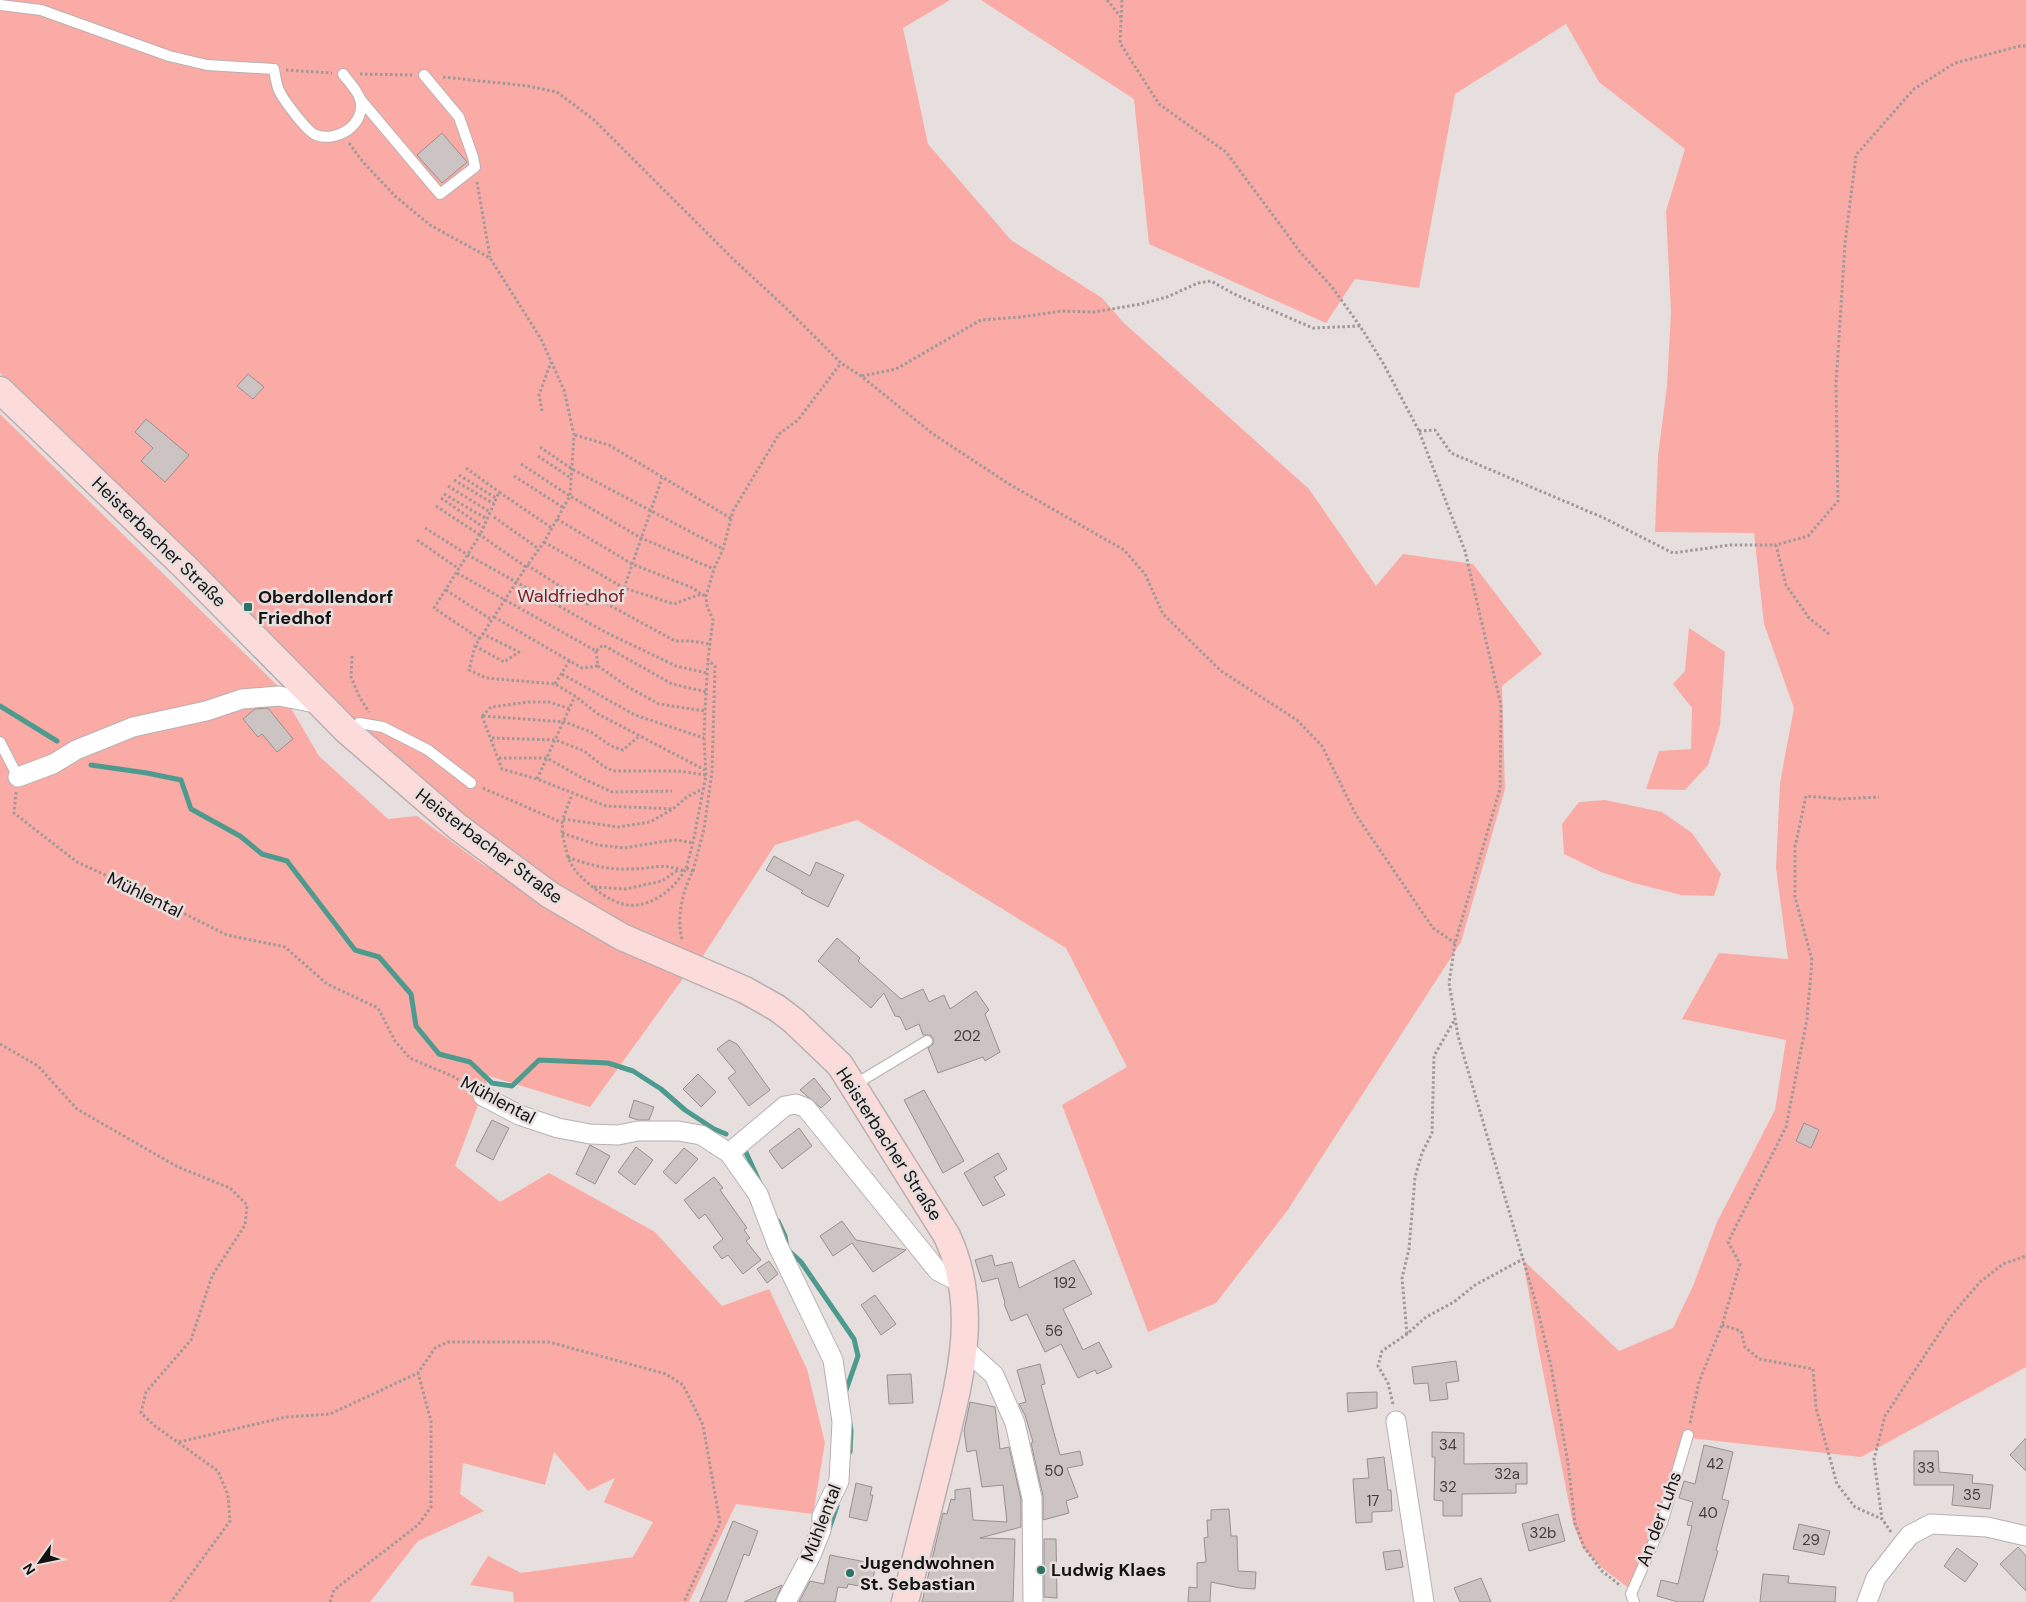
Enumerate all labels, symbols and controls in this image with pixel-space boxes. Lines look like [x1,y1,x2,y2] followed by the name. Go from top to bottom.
[87,471,231,613] street label: Heisterbacher Straße
[517,584,625,608] park label: Waldfriedhof
[258,585,393,630] place label: Oberdollendorf Friedhof
[242,601,254,613] marker: Oberdollendorf Friedhof
[411,783,567,909] street label: Heisterbacher Straße
[103,866,187,924] street label: Mühlental
[953,1026,981,1046] house number: 202
[830,1063,948,1225] street label: Heisterbacher Straße
[457,1070,539,1130] street label: Mühlental
[1054,1273,1076,1293] house number: 192
[1045,1321,1063,1341] house number: 56
[1439,1435,1457,1455] house number: 34
[1706,1454,1724,1474] house number: 42
[1917,1458,1935,1478] house number: 33
[1044,1461,1064,1481] house number: 50
[1494,1464,1520,1484] house number: 32a
[1631,1468,1687,1570] street label: An der Luhs
[1439,1477,1457,1497] house number: 32
[795,1481,847,1565] street label: Mühlental
[1963,1485,1981,1505] house number: 35
[1367,1491,1379,1511] house number: 17
[1698,1503,1718,1523] house number: 40
[1530,1523,1556,1543] house number: 32b
[1802,1530,1820,1550] house number: 29
[15,1537,65,1587] north arrow
[860,1551,995,1596] place label: Jugendwohnen St. Sebastian
[1051,1558,1166,1582] place label: Ludwig Klaes
[19,1560,39,1578] text: N
[1035,1564,1047,1576] marker: Ludwig Klaes
[844,1567,856,1579] marker: Jugendwohnen St. Sebastian

